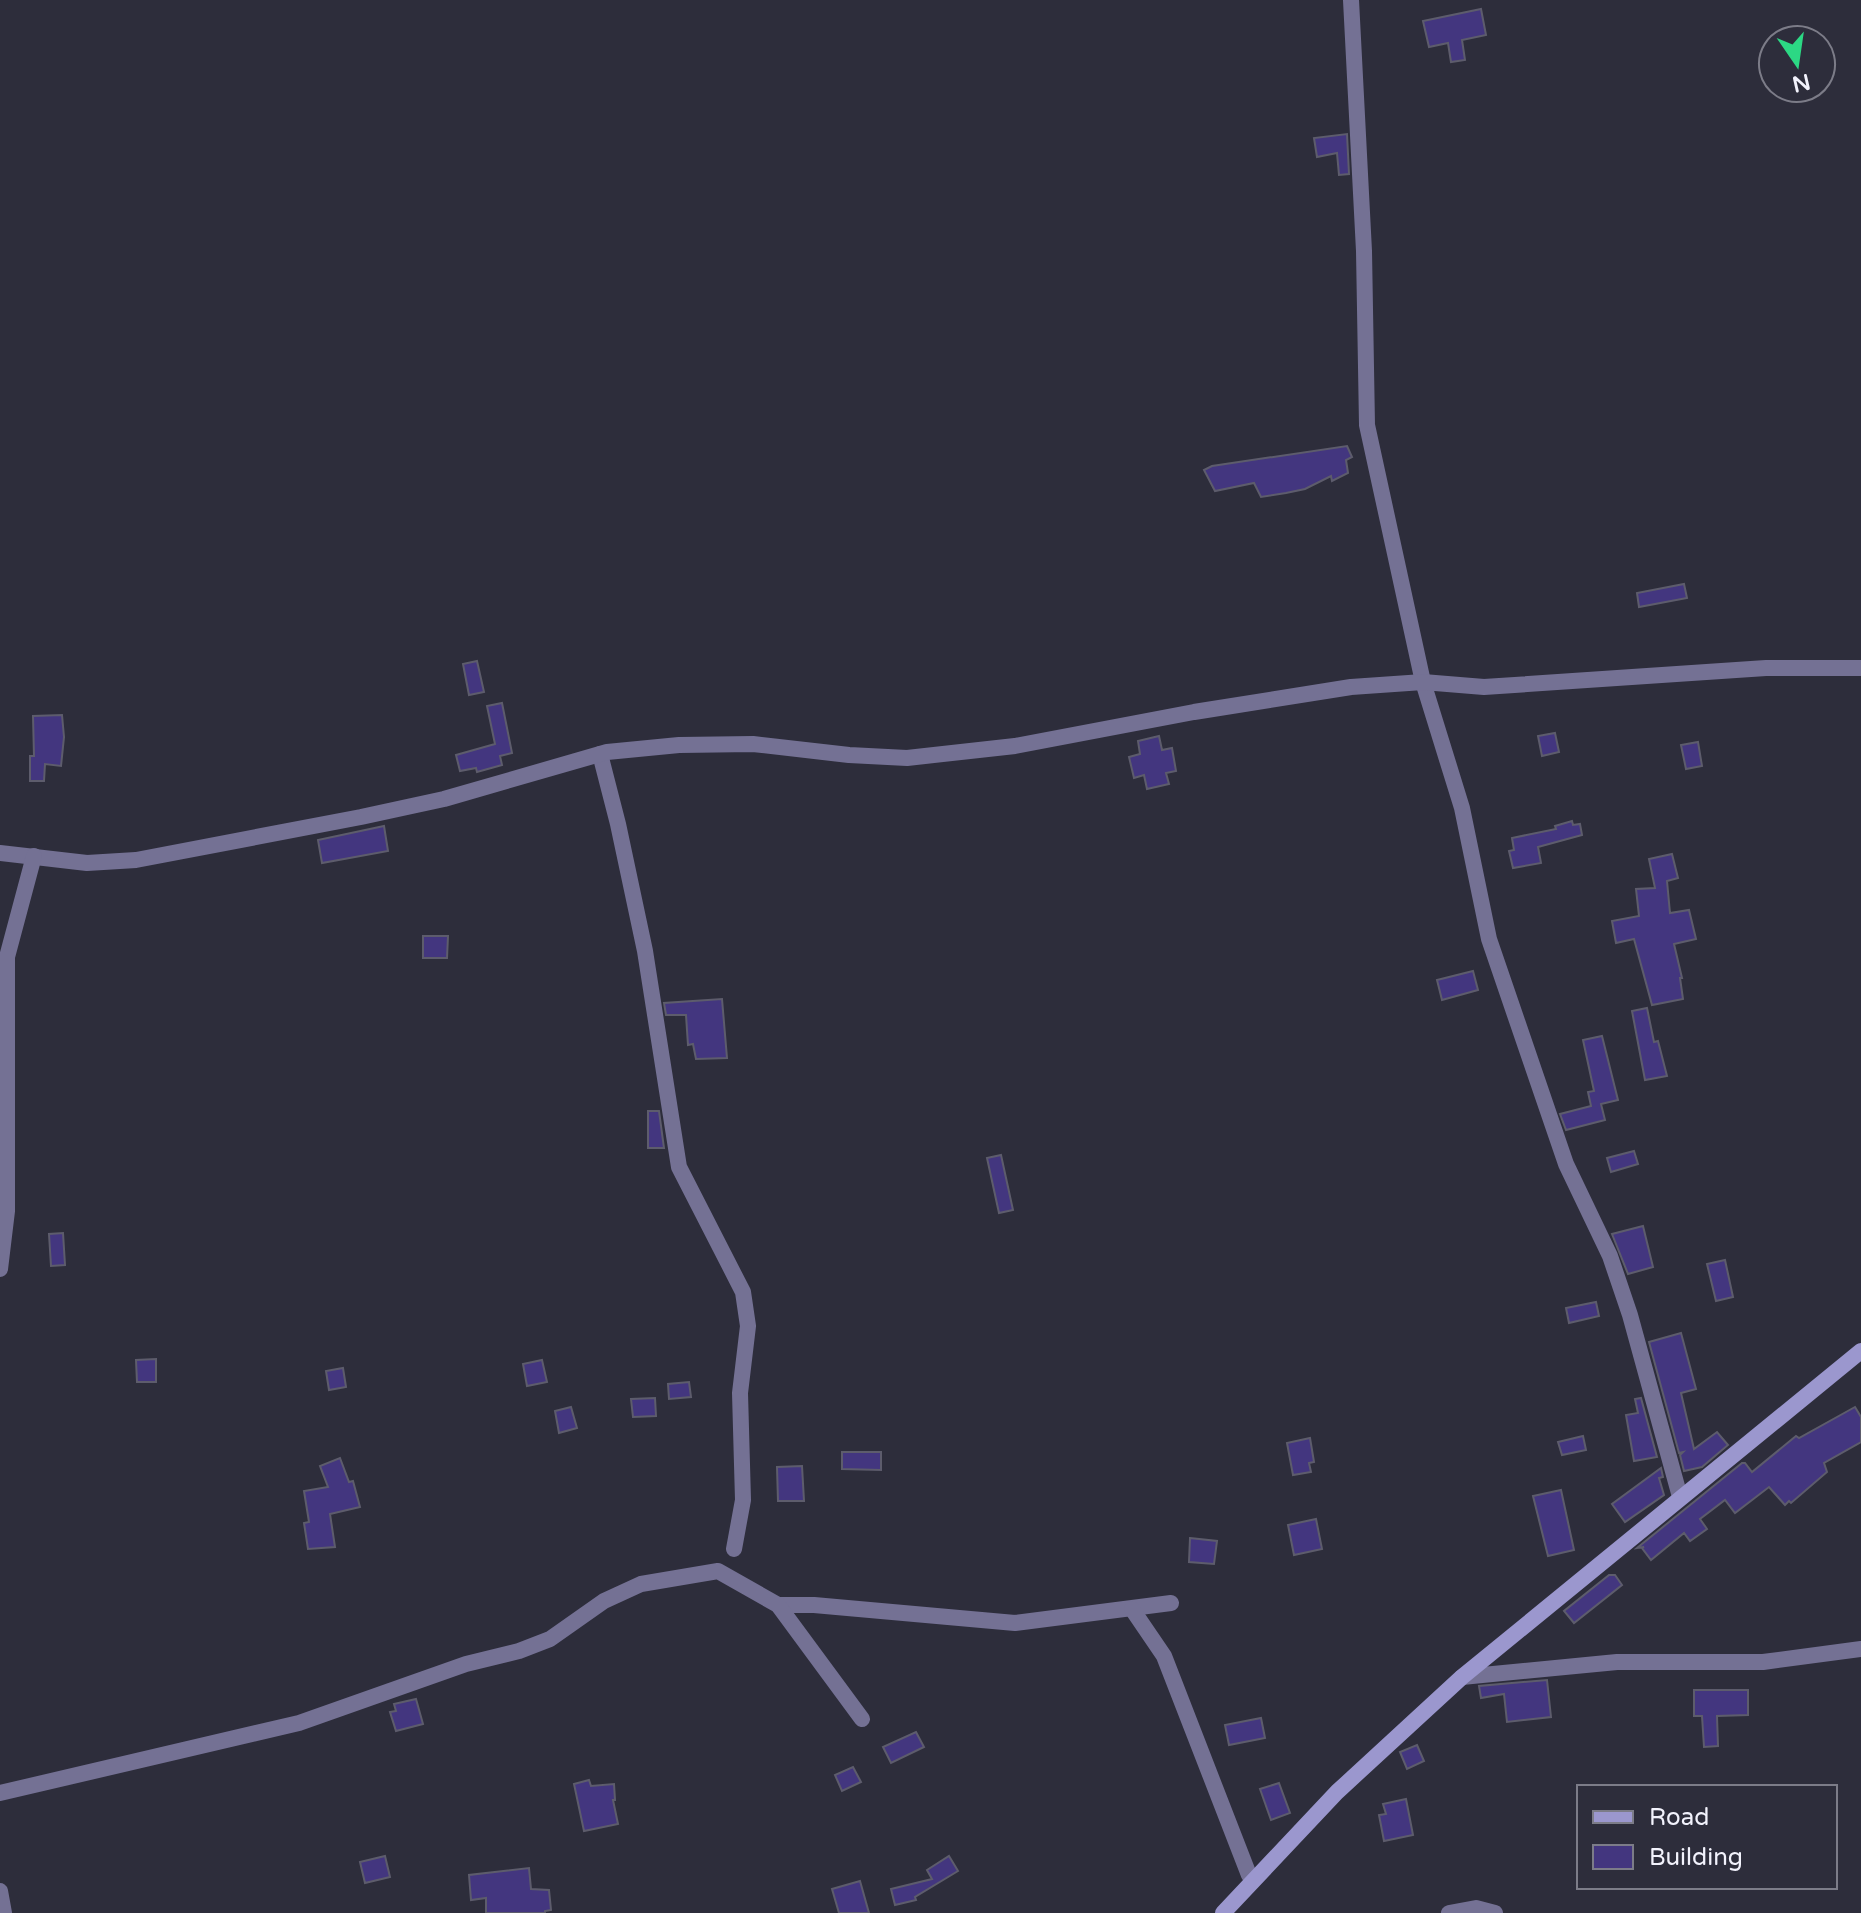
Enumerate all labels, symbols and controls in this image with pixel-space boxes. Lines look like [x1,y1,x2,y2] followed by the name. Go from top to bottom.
[1757,24,1837,104] north arrow
[1790,68,1813,97] text: N
[1577,1785,1837,1889] legend
[1649,1803,1709,1832] text: Road
[1649,1843,1743,1872] text: Building

